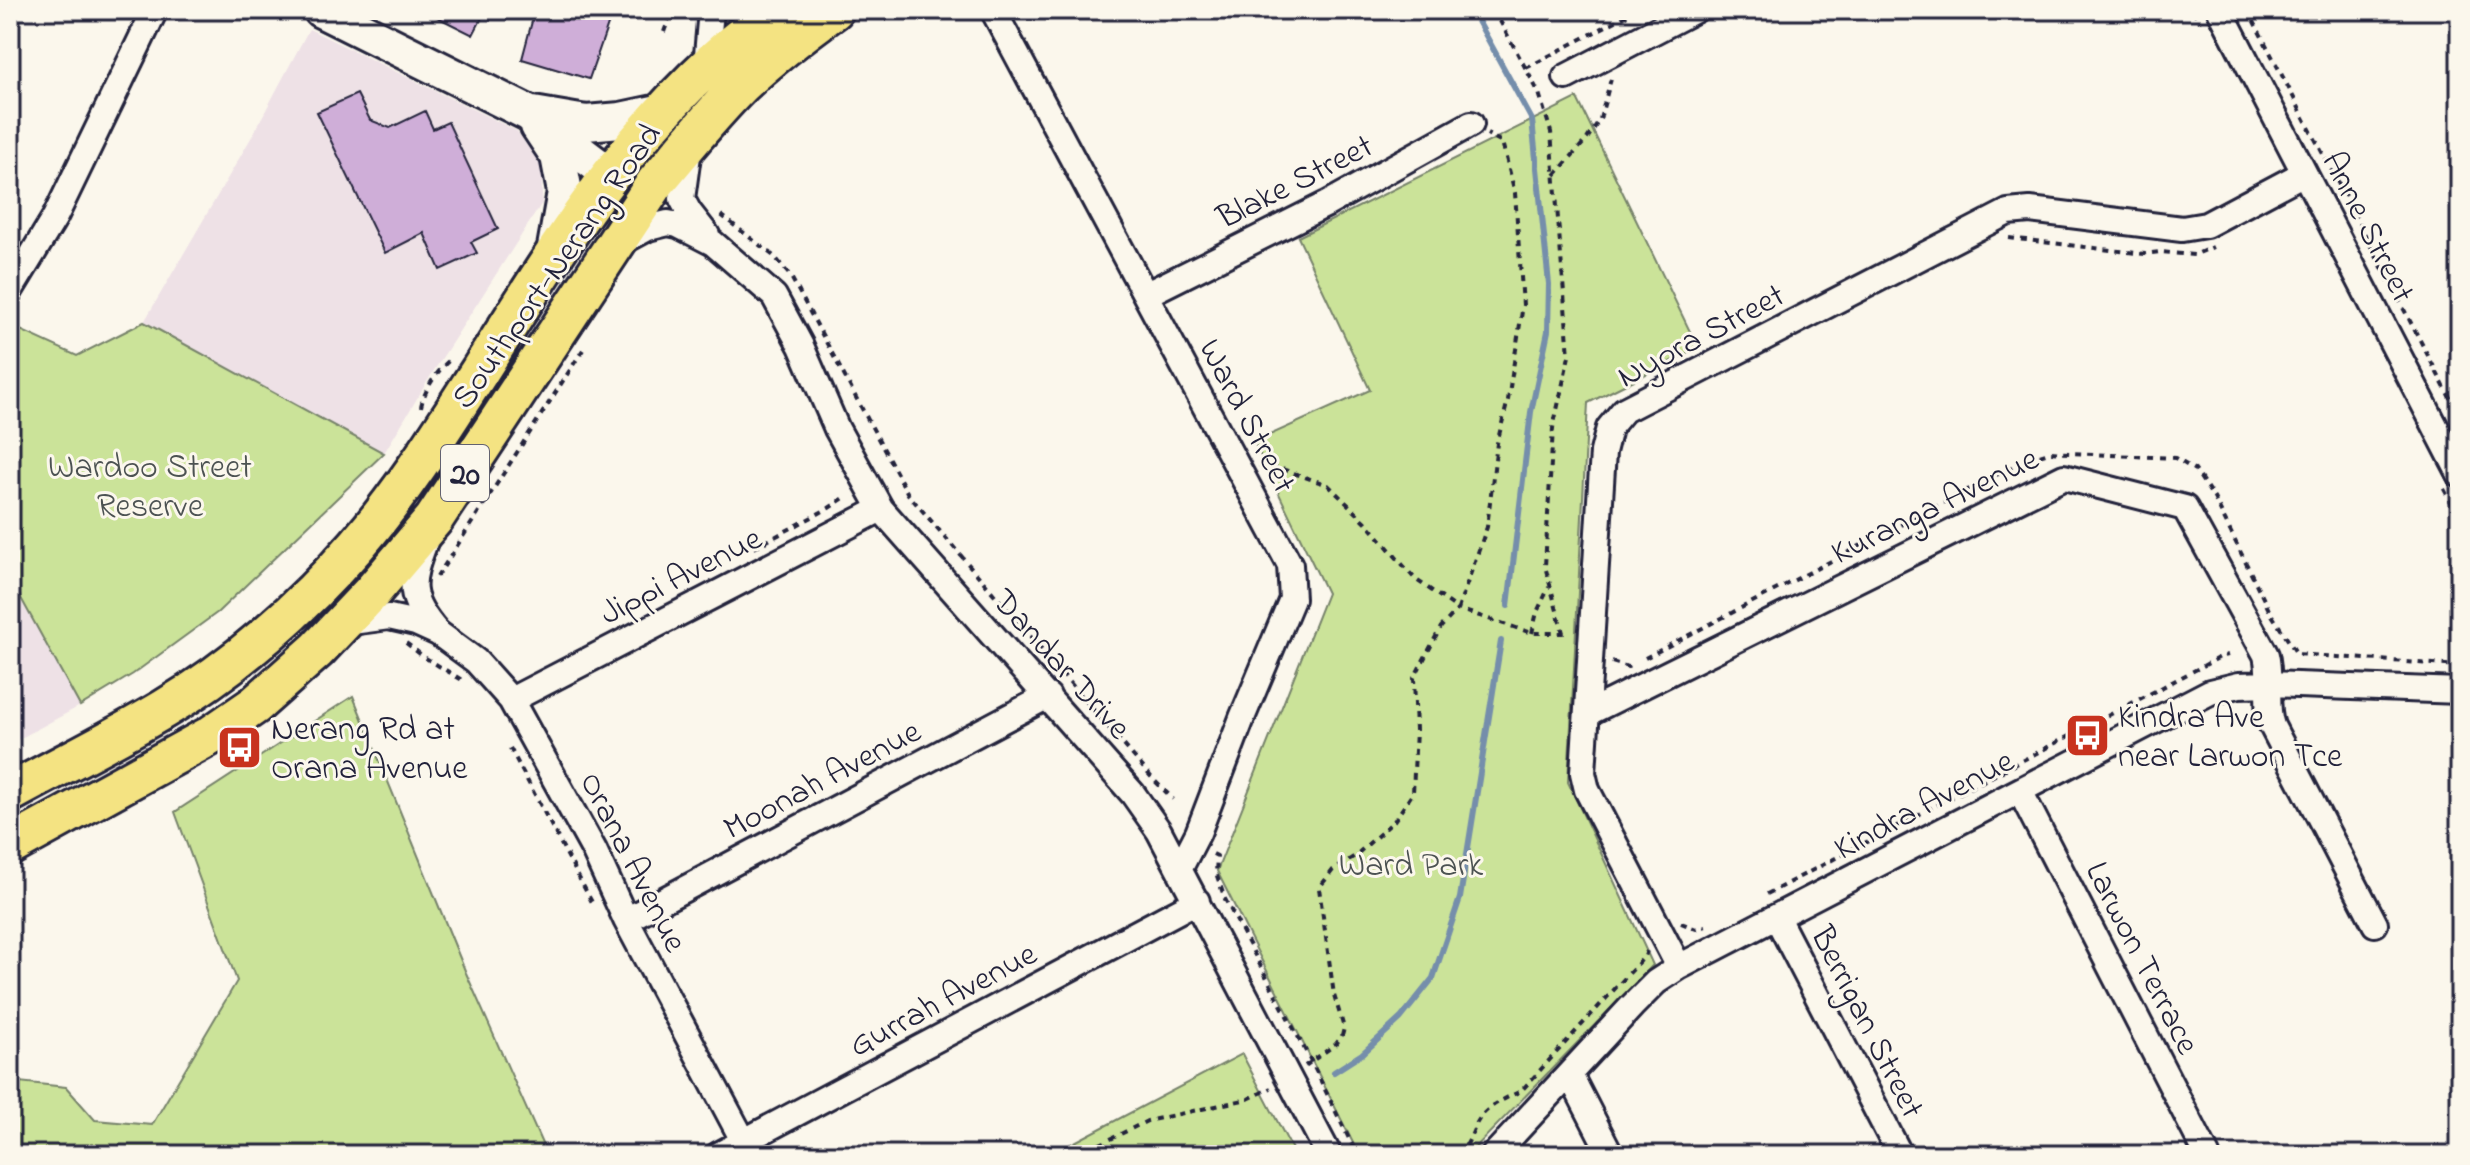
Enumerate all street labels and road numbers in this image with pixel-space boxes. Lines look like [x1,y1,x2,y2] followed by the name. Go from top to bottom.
[441,114,676,420] street label: Southport-Nerang Road
[1208,123,1383,245] street label: Blake Street
[2307,143,2426,312] street label: Anne Street
[1609,272,1795,403] street label: Nyora Street
[1184,331,1307,503] street label: Ward Street
[1824,435,2049,579] street label: Kuranga Avenue
[441,445,489,501] road number: 20
[592,515,772,640] street label: Jippi Avenue
[978,579,1142,753] street label: Dandar Drive
[715,708,931,855] street label: Moonah Avenue
[1826,738,2024,875] street label: Kindra Avenue
[565,764,699,962] street label: Orana Avenue
[2070,854,2211,1065] street label: Larwon Terrace
[1795,917,1935,1128] street label: Berrigan Street
[841,931,1047,1072] street label: Gurrah Avenue

